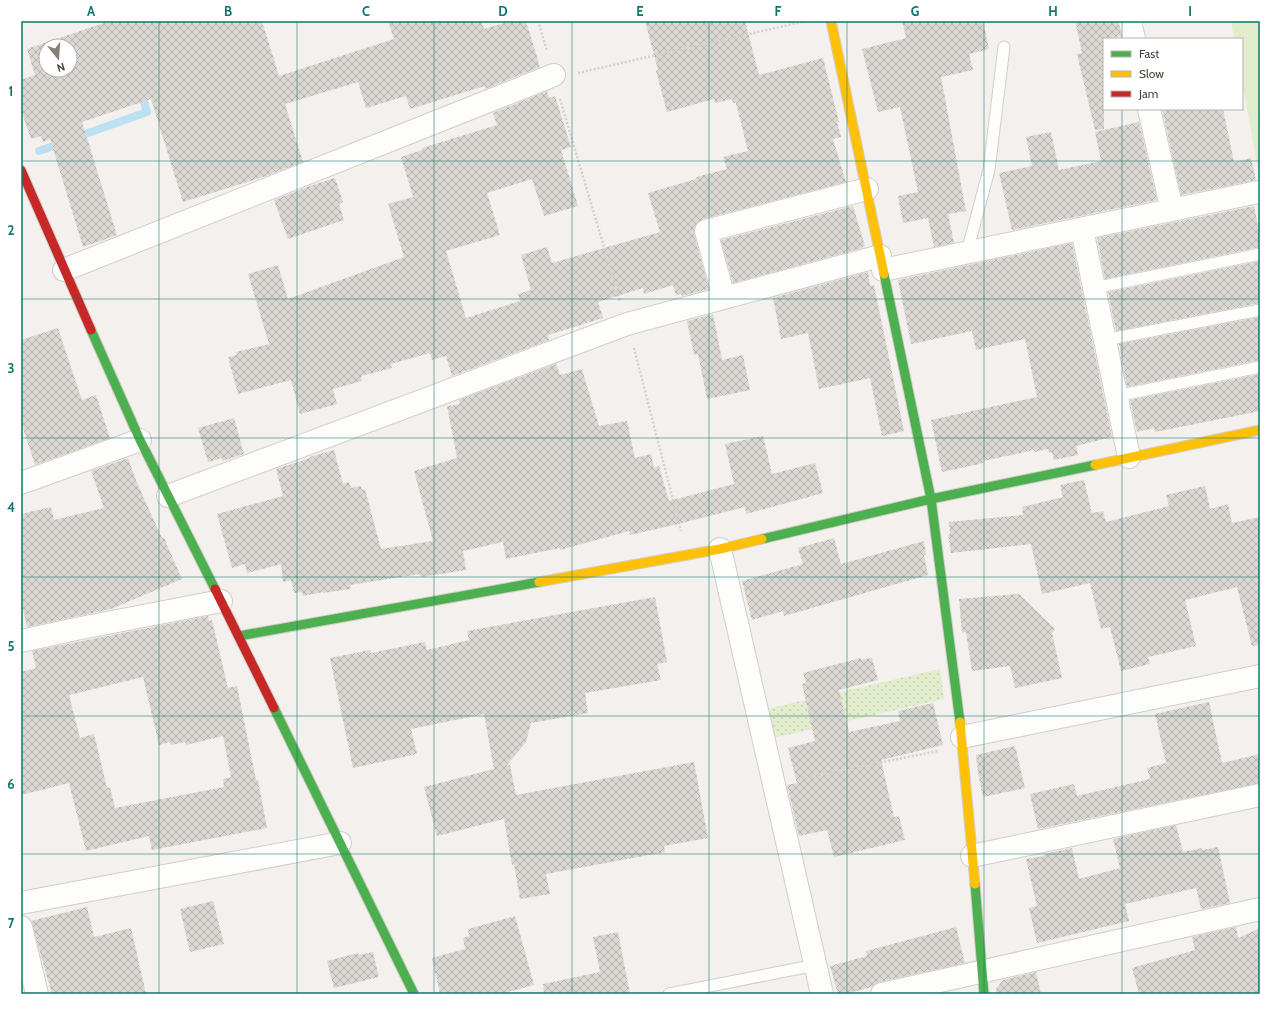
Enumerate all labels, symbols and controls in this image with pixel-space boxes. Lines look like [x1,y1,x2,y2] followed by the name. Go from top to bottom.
[87,3,96,19] text: A
[224,3,232,19] text: B
[362,3,370,19] text: C
[498,3,508,19] text: D
[636,3,644,19] text: E
[775,3,782,19] text: F
[911,3,920,19] text: G
[1048,3,1058,19] text: H
[1188,3,1192,19] text: I
[38,38,78,78] north arrow
[1103,38,1243,110] legend
[1139,46,1159,61] text: Fast
[55,60,67,75] text: N
[1139,66,1164,81] text: Slow
[9,83,13,99] text: 1
[1138,86,1158,101] text: Jam
[8,222,15,238] text: 2
[7,360,15,376] text: 3
[7,499,15,515] text: 4
[8,638,15,654] text: 5
[7,776,15,792] text: 6
[8,915,15,931] text: 7

